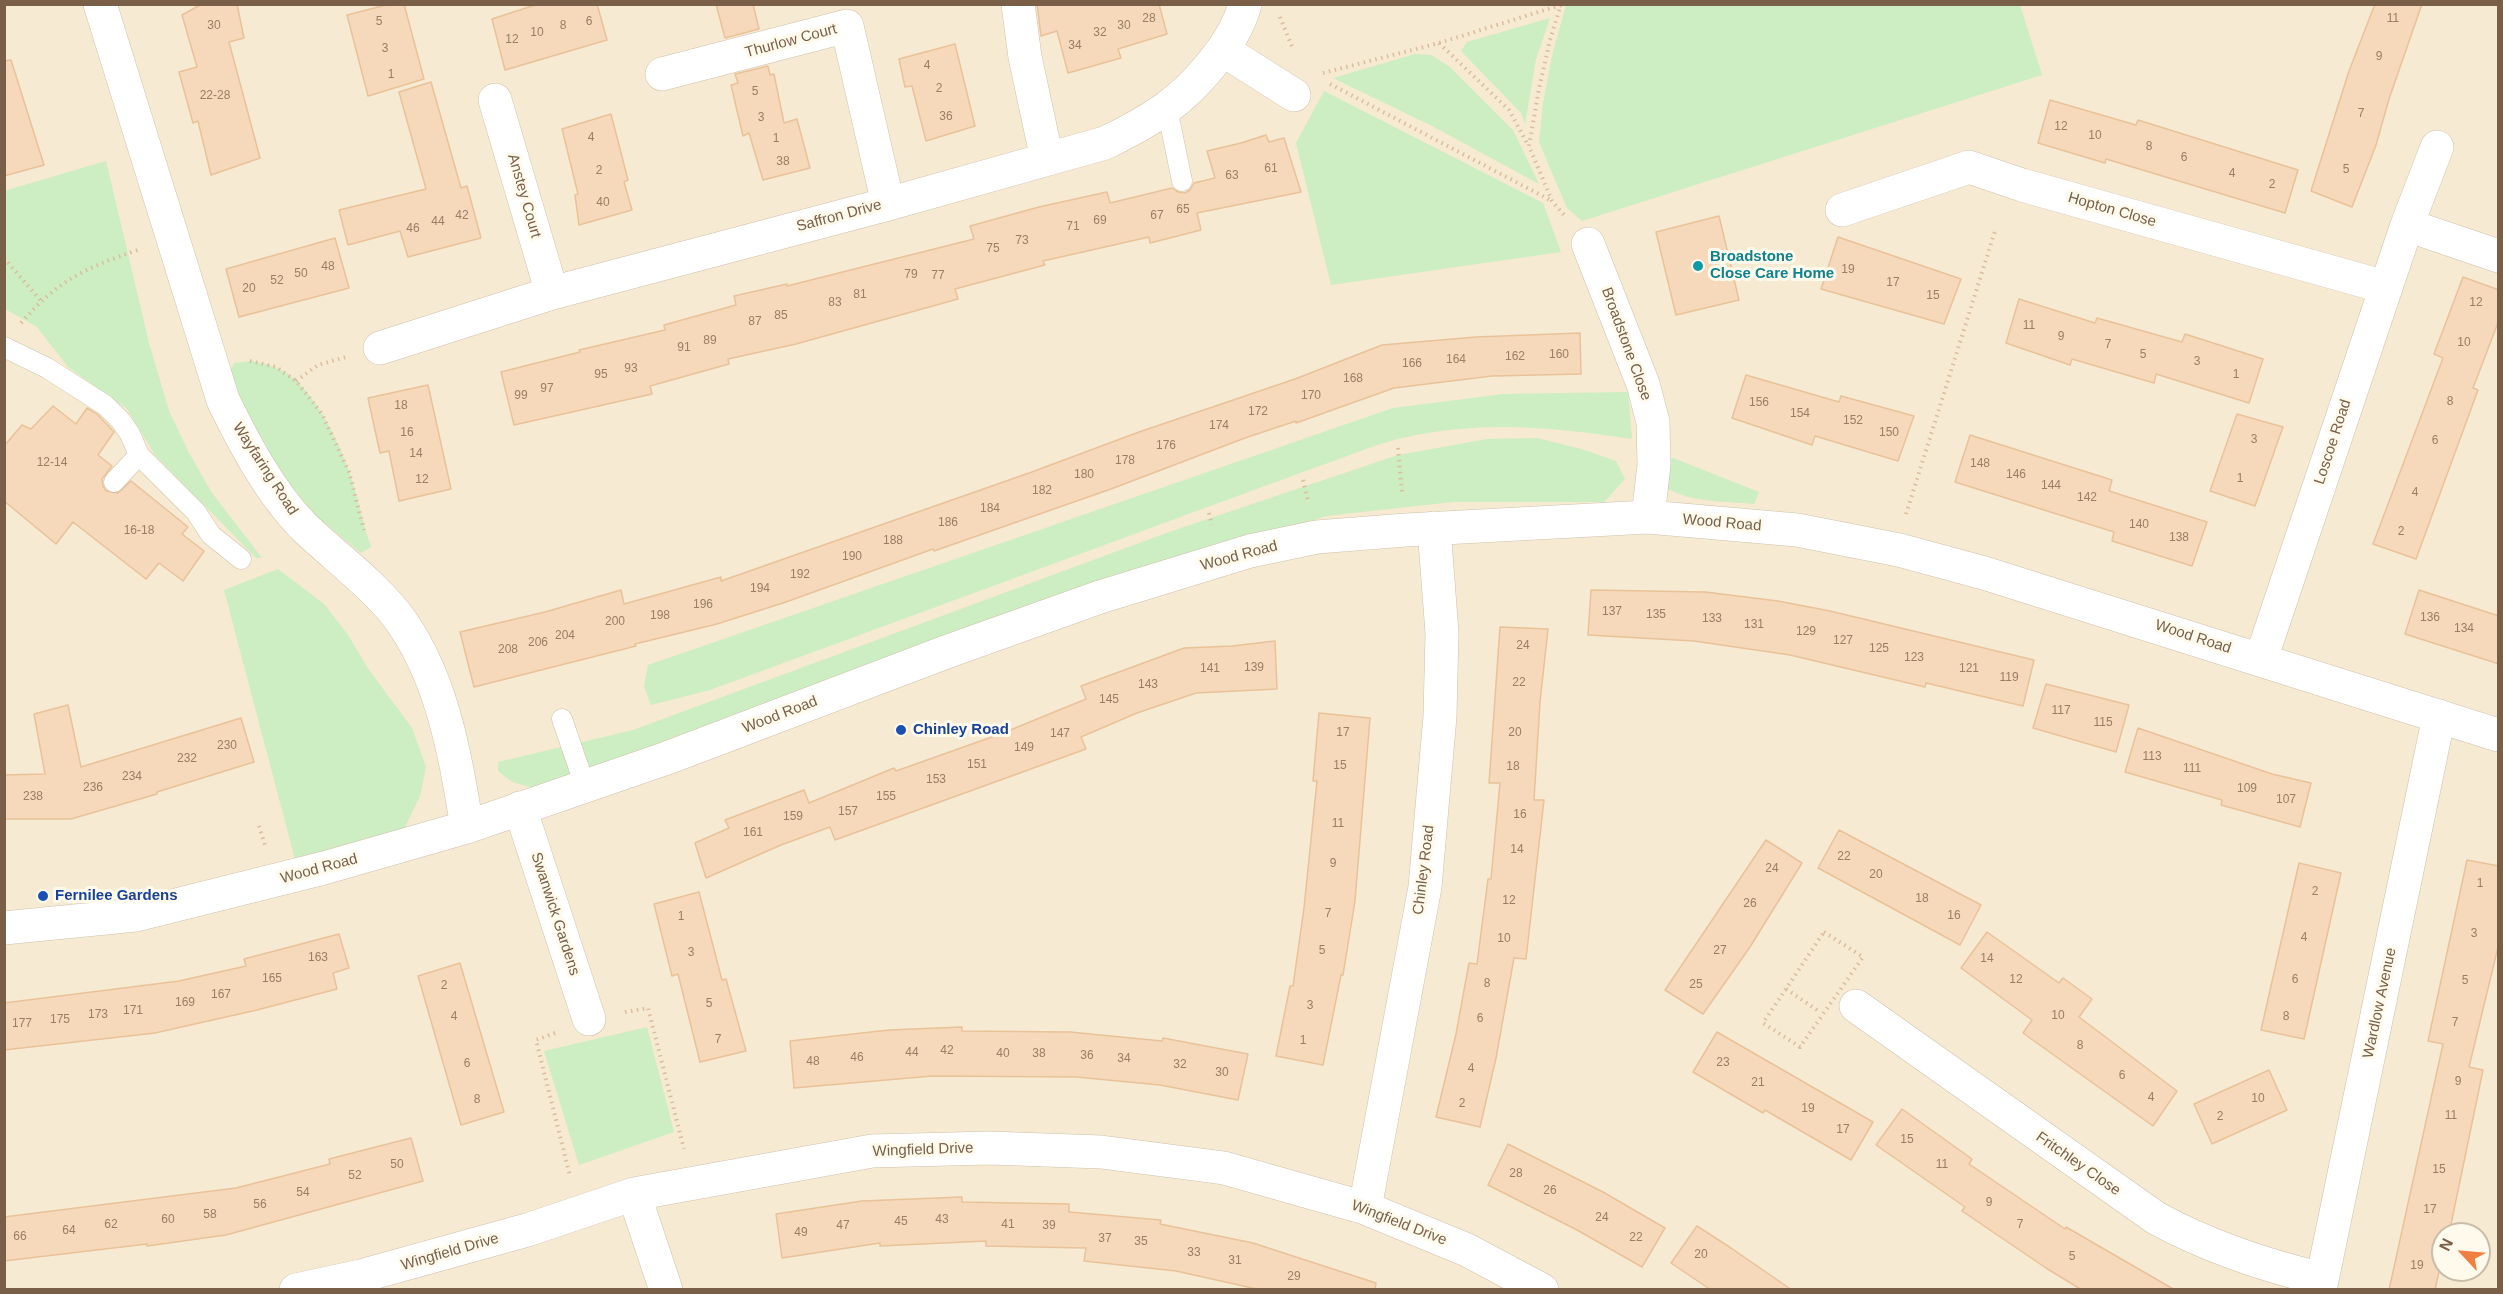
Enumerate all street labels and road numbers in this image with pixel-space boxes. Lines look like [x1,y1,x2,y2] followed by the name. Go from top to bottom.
[743,20,839,62] street label: Thurlow Court
[503,152,545,240] street label: Anstey Court
[2066,189,2158,231] street label: Hopton Close
[795,196,883,236] street label: Saffron Drive
[1597,285,1655,403] street label: Broadstone Close
[2311,397,2355,487] street label: Loscoe Road
[228,419,302,519] street label: Wayfaring Road
[1682,511,1762,535] street label: Wood Road
[1199,537,1279,575] street label: Wood Road
[2153,616,2233,658] street label: Wood Road
[740,692,820,738] street label: Wood Road
[1410,824,1438,916] street label: Chinley Road
[279,850,359,888] street label: Wood Road
[527,850,583,978] street label: Swanwick Gardens
[2359,946,2401,1060] street label: Wardlow Avenue
[2032,1128,2124,1200] street label: Fritchley Close
[872,1139,974,1161] street label: Wingfield Drive
[1349,1197,1449,1249] street label: Wingfield Drive
[399,1229,501,1275] street label: Wingfield Drive

